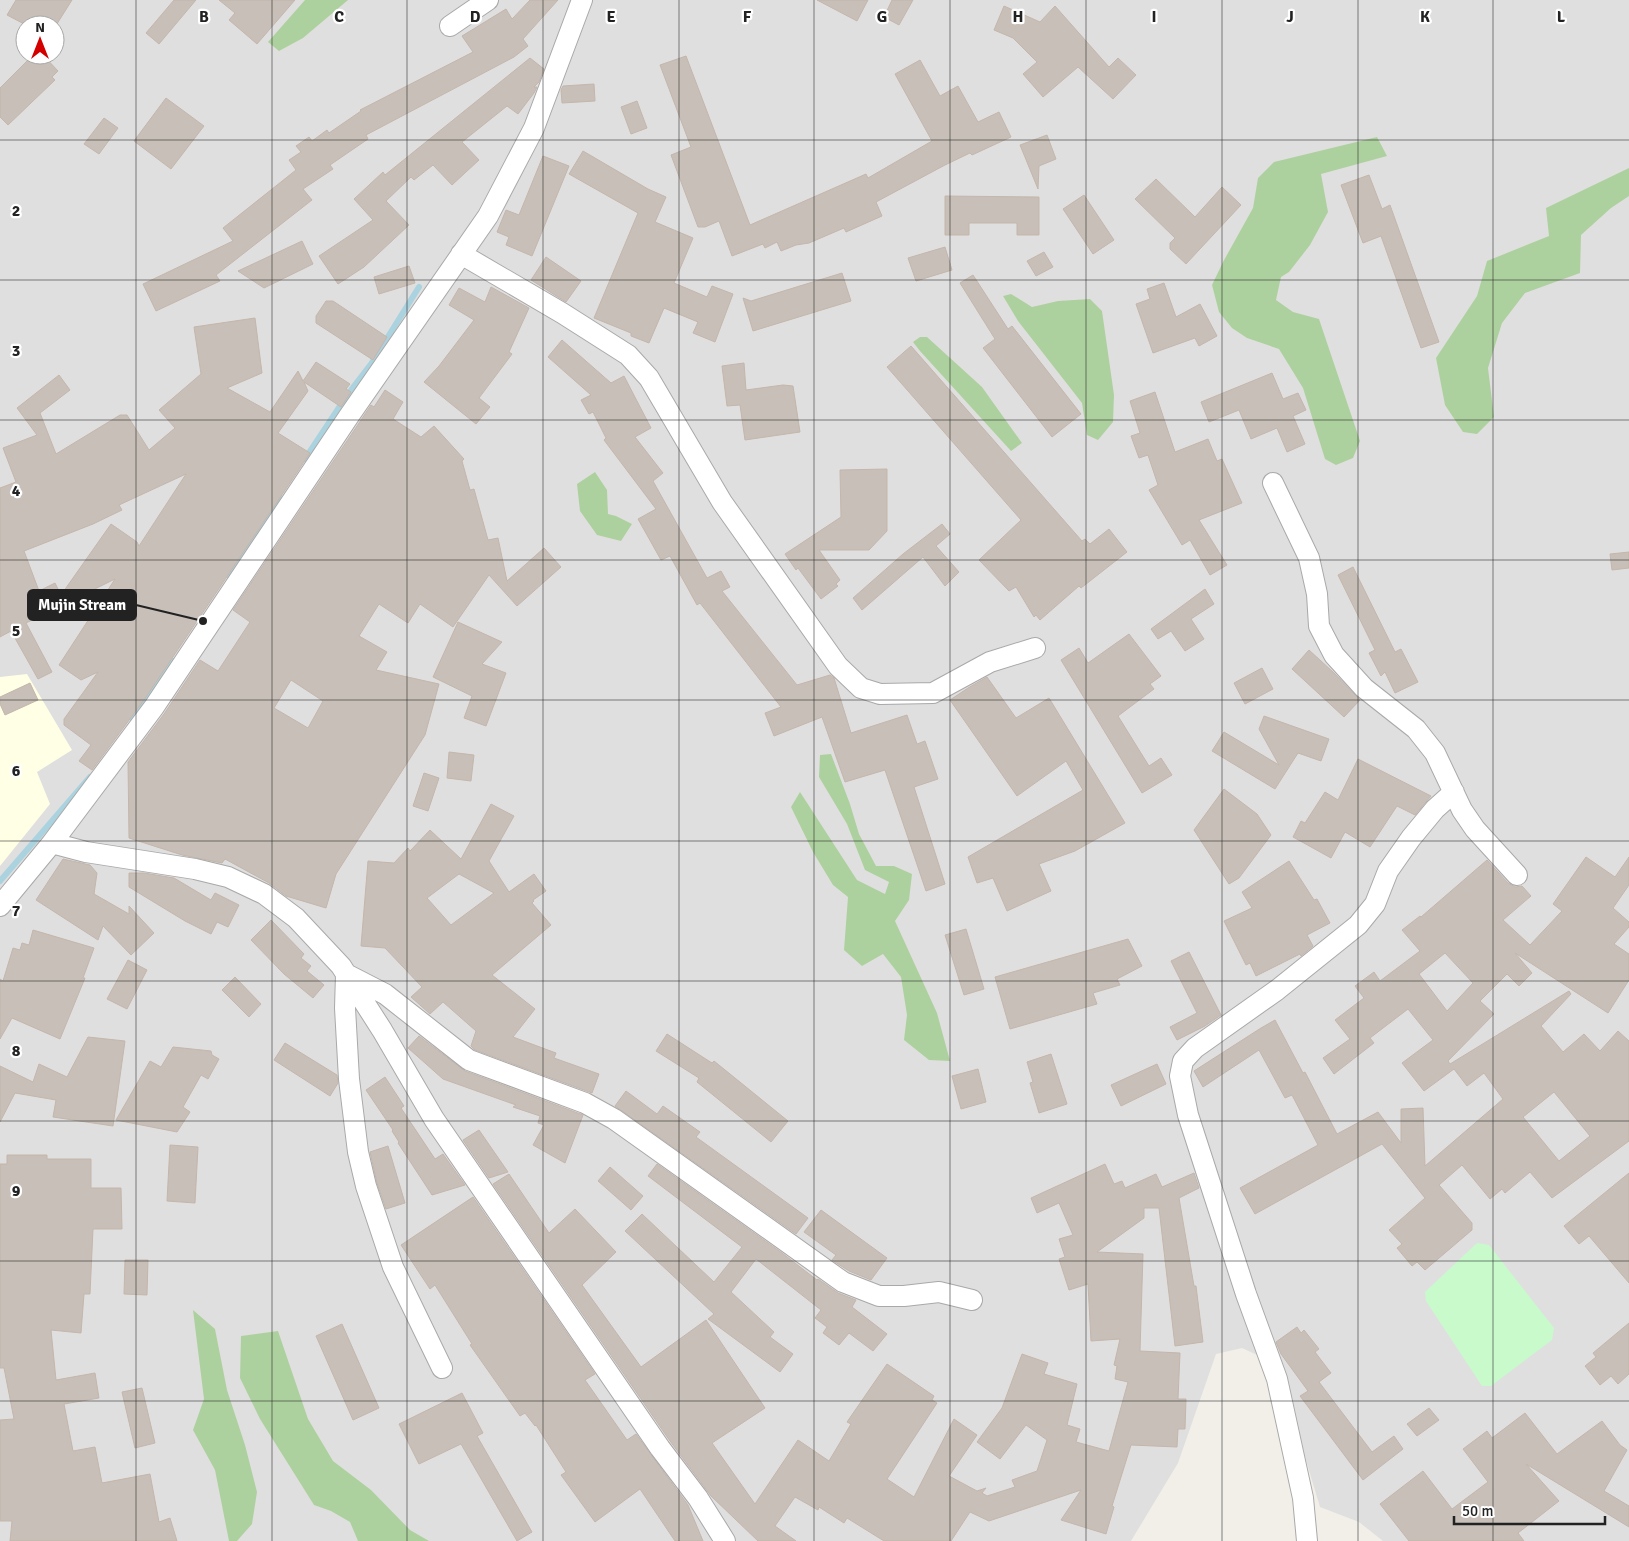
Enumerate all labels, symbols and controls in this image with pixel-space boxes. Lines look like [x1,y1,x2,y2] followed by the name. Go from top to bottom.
[199,7,209,27] text: B
[334,7,344,27] text: C
[470,7,481,27] text: D
[606,7,616,27] text: E
[743,7,752,27] text: F
[877,7,887,27] text: G
[1013,7,1023,27] text: H
[1151,7,1157,27] text: I
[1286,7,1294,27] text: J
[1420,7,1430,27] text: K
[1557,7,1566,27] text: L
[15,15,65,65] north arrow
[35,19,45,36] text: N
[12,201,20,221] text: 2
[12,341,20,361] text: 3
[12,481,21,501] text: 4
[28,590,136,620] callout: Mujin Stream
[38,596,126,614] text: Mujin Stream
[12,621,20,641] text: 5
[12,761,21,781] text: 6
[12,901,21,921] text: 7
[12,1041,21,1061] text: 8
[12,1181,21,1201] text: 9
[1454,1494,1605,1526] scale bar
[1462,1502,1493,1520] text: 50 m

